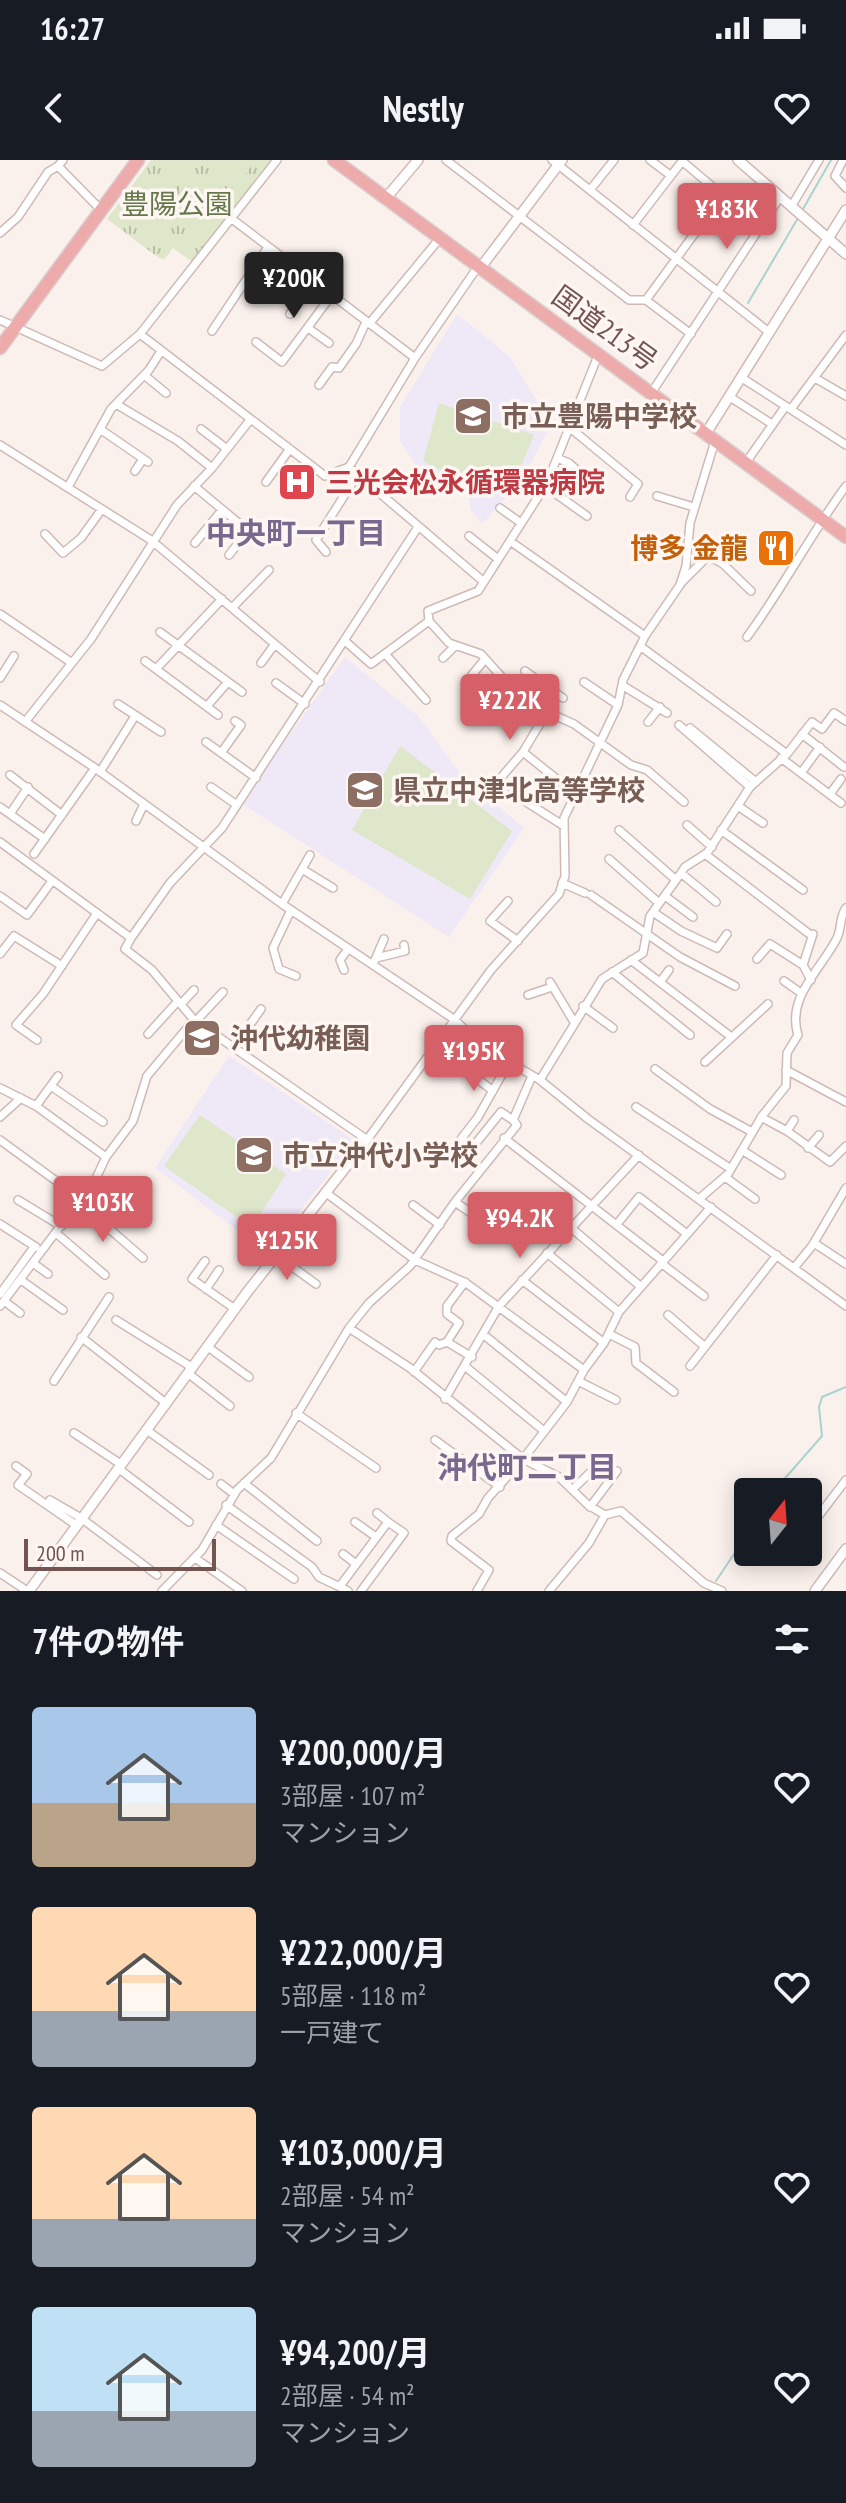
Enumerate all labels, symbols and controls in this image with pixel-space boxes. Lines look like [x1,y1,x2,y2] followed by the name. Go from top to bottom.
[40,9,105,48] text: 16:27
[382,85,464,132] text: Nestly
[32,86,76,130] icon: back
[770,86,814,130] icon: heart
[671,183,783,251] pin: ¥183K
[121,185,233,222] park label: 豊陽公園
[695,192,759,225] text: ¥183K
[238,252,350,320] pin: ¥200K
[262,261,326,294] text: ¥200K
[545,277,665,378] street label: 国道213号
[452,395,494,437] school or university icon: 市立豊陽中学校
[501,397,697,434] place label: 市立豊陽中学校
[276,461,318,503] hospital icon: 三光会松永循環器病院
[325,463,605,500] place label: 三光会松永循環器病院
[206,513,386,552] district label: 中央町一丁目
[755,527,797,569] restaurant icon: 博多 金龍
[630,529,748,566] place label: 博多 金龍
[454,674,566,742] pin: ¥222K
[478,683,542,716] text: ¥222K
[344,769,386,811] school or university icon: 県立中津北高等学校
[393,771,645,808] place label: 県立中津北高等学校
[181,1017,223,1059] school or university icon: 沖代幼稚園
[230,1019,370,1056] place label: 沖代幼稚園
[418,1025,530,1093] pin: ¥195K
[442,1034,506,1067] text: ¥195K
[233,1134,275,1176] school or university icon: 市立沖代小学校
[282,1136,478,1173] place label: 市立沖代小学校
[47,1176,159,1244] pin: ¥103K
[71,1185,135,1218] text: ¥103K
[455,1192,585,1260] pin: ¥94.2K
[486,1201,554,1234] text: ¥94.2K
[231,1214,343,1282] pin: ¥125K
[255,1223,319,1256] text: ¥125K
[437,1447,617,1486] district label: 沖代町二丁目
[734,1478,822,1566] north arrow
[734,1478,822,1566] map controls
[24,1535,216,1571] scale bar
[36,1539,85,1567] text: 200 m
[770,1617,814,1661] icon: filters
[32,1619,184,1663] text: 7件の物件
[280,1730,447,1774] text: ¥200,000/月
[96,1739,192,1835] icon: home
[770,1765,814,1809] icon: heart
[280,1779,425,1812] text: 3部屋 · 107 m²
[280,1816,410,1849] text: マンション
[280,1930,447,1974] text: ¥222,000/月
[96,1939,192,2035] icon: home
[770,1965,814,2009] icon: heart
[280,1979,426,2012] text: 5部屋 · 118 m²
[280,2016,384,2049] text: 一戸建て
[280,2130,447,2174] text: ¥103,000/月
[96,2139,192,2235] icon: home
[770,2165,814,2209] icon: heart
[280,2179,415,2212] text: 2部屋 · 54 m²
[280,2216,410,2249] text: マンション
[280,2330,431,2374] text: ¥94,200/月
[96,2339,192,2435] icon: home
[770,2365,814,2409] icon: heart
[280,2379,415,2412] text: 2部屋 · 54 m²
[280,2416,410,2449] text: マンション

